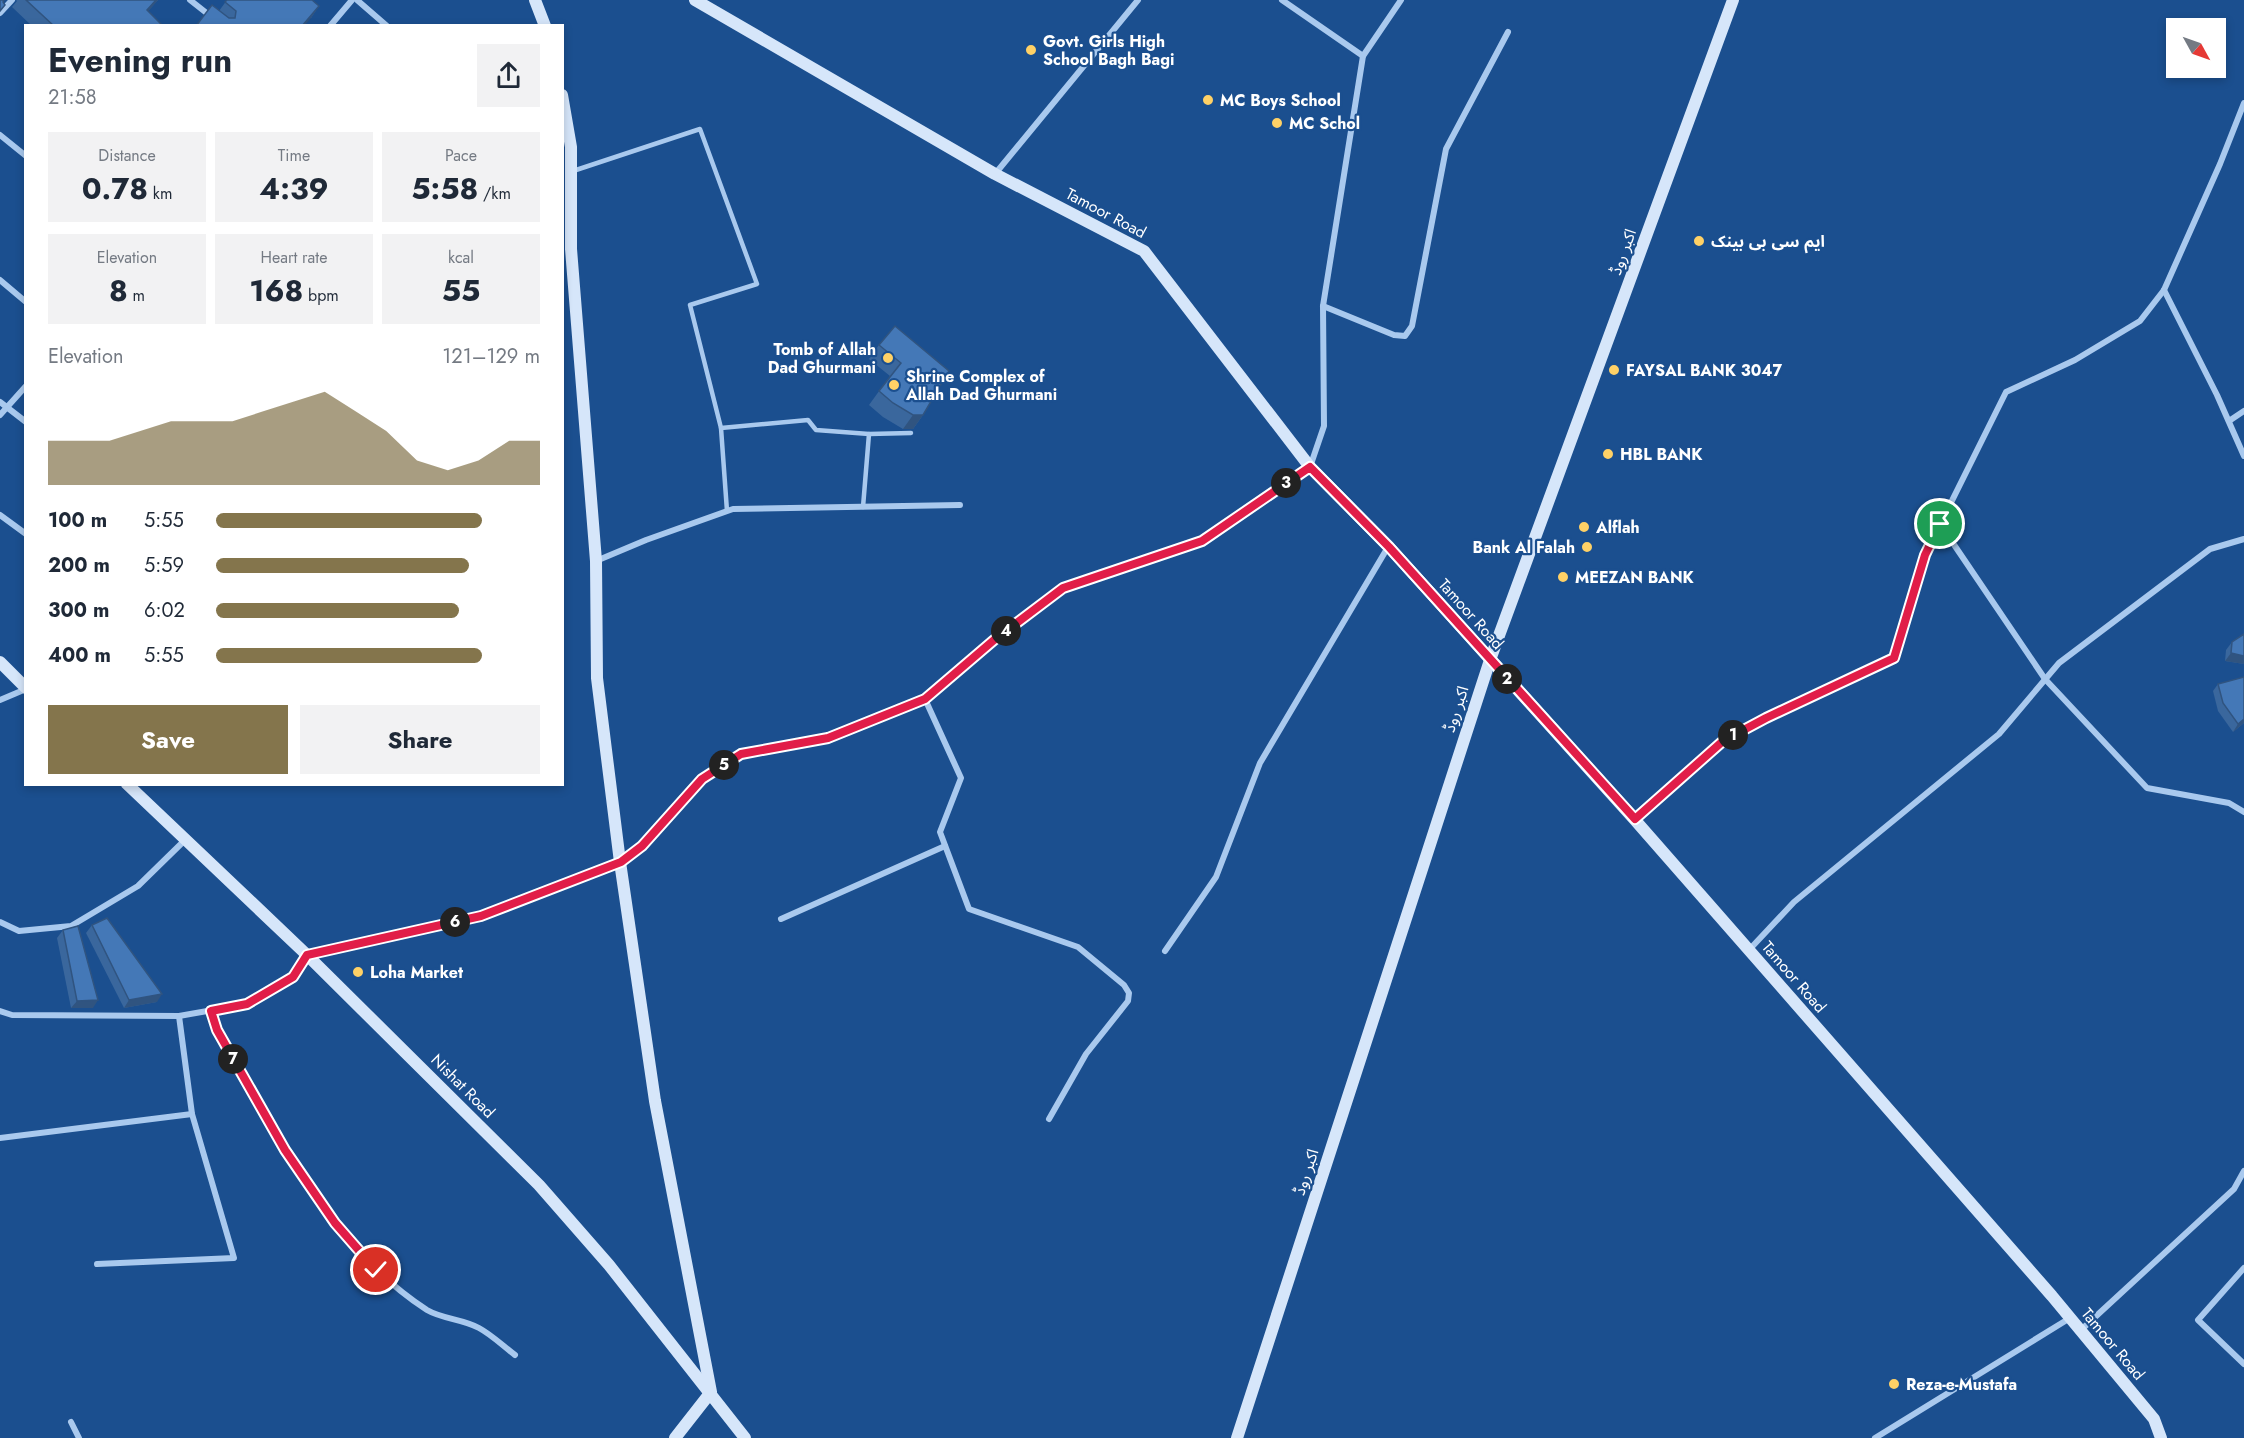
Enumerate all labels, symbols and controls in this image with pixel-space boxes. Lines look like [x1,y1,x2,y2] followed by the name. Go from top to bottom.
[2166,18,2226,78] north arrow
[2166,18,2226,78] map controls
[1043,30,1174,71] place label: Govt. Girls High School Bagh Bagi
[48,37,232,84] text: Evening run
[1024,43,1038,57] marker: Govt. Girls High School Bagh Bagi
[477,44,540,107] button: share
[48,83,97,112] text: 21:58
[1220,89,1341,112] place label: MC Boys School
[1201,93,1215,107] marker: MC Boys School
[1289,112,1360,135] place label: MC Schol
[1270,116,1284,130] marker: MC Schol
[98,144,156,167] text: Distance
[278,144,310,167] text: Time
[445,144,477,167] text: Pace
[82,167,148,210] text: 0.78
[259,167,329,210] text: 4:39
[411,167,478,210] text: 5:58
[148,182,172,205] text: km
[478,182,511,205] text: /km
[1062,182,1150,244] street label: Tamoor Road
[1604,226,1642,278] street label: اکبر روڈ
[1711,230,1825,254] place label: ایم سی بی بینک
[1692,234,1706,248] marker: ایم سی بی بینک
[97,246,157,269] text: Elevation
[261,246,327,269] text: Heart rate
[448,246,474,269] text: kcal
[109,269,128,312] text: 8
[249,269,303,312] text: 168
[442,269,480,312] text: 55
[128,284,145,307] text: m
[303,284,339,307] text: bpm
[768,338,876,379] place label: Tomb of Allah Dad Ghurmani
[48,342,123,371] text: Elevation
[442,342,540,371] text: 121–129 m
[881,351,895,365] marker: Tomb of Allah Dad Ghurmani
[1626,359,1782,382] place label: FAYSAL BANK 3047
[1607,363,1621,377] marker: FAYSAL BANK 3047
[905,365,1057,406] place label: Shrine Complex of Allah Dad Ghurmani
[887,378,901,392] marker: Shrine Complex of Allah Dad Ghurmani
[1620,443,1703,466] place label: HBL BANK
[1601,447,1615,461] marker: HBL BANK
[1271,468,1301,498] pin: 3
[1281,471,1291,494] text: 3
[1914,498,1965,549] pin
[48,506,107,535] text: 100 m
[144,506,184,535] text: 5:55
[1923,507,1956,540] icon: arrive
[1595,516,1640,539] place label: Alflah
[1577,520,1591,534] marker: Alflah
[1473,536,1575,559] place label: Bank Al Falah
[1580,540,1594,554] marker: Bank Al Falah
[48,551,110,580] text: 200 m
[144,551,184,580] text: 5:59
[1575,566,1695,589] place label: MEEZAN BANK
[1556,570,1570,584] marker: MEEZAN BANK
[1433,573,1509,655] street label: Tamoor Road
[48,596,109,625] text: 300 m
[144,596,185,625] text: 6:02
[991,616,1021,646] pin: 4
[1000,619,1012,642] text: 4
[48,641,111,670] text: 400 m
[144,641,184,670] text: 5:55
[1492,664,1522,694] pin: 2
[1502,667,1512,690] text: 2
[1438,683,1474,735] street label: اکبر روڈ
[48,705,288,774] button: Save
[300,705,540,774] button: Share
[1718,720,1748,750] pin: 1
[1729,723,1737,746] text: 1
[709,750,739,780] pin: 5
[719,753,729,776] text: 5
[440,907,470,937] pin: 6
[450,910,460,933] text: 6
[1756,936,1832,1018] street label: Tamoor Road
[370,961,464,984] place label: Loha Market
[351,965,365,979] marker: Loha Market
[218,1044,248,1074] pin: 7
[228,1047,238,1070] text: 7
[426,1049,500,1123] street label: Nishat Road
[1288,1146,1324,1198] street label: اکبر روڈ
[350,1244,401,1295] pin
[359,1253,392,1286] icon: check
[2076,1303,2150,1385] street label: Tamoor Road
[1906,1373,2017,1396] place label: Reza-e-Mustafa
[1887,1377,1901,1391] marker: Reza-e-Mustafa

